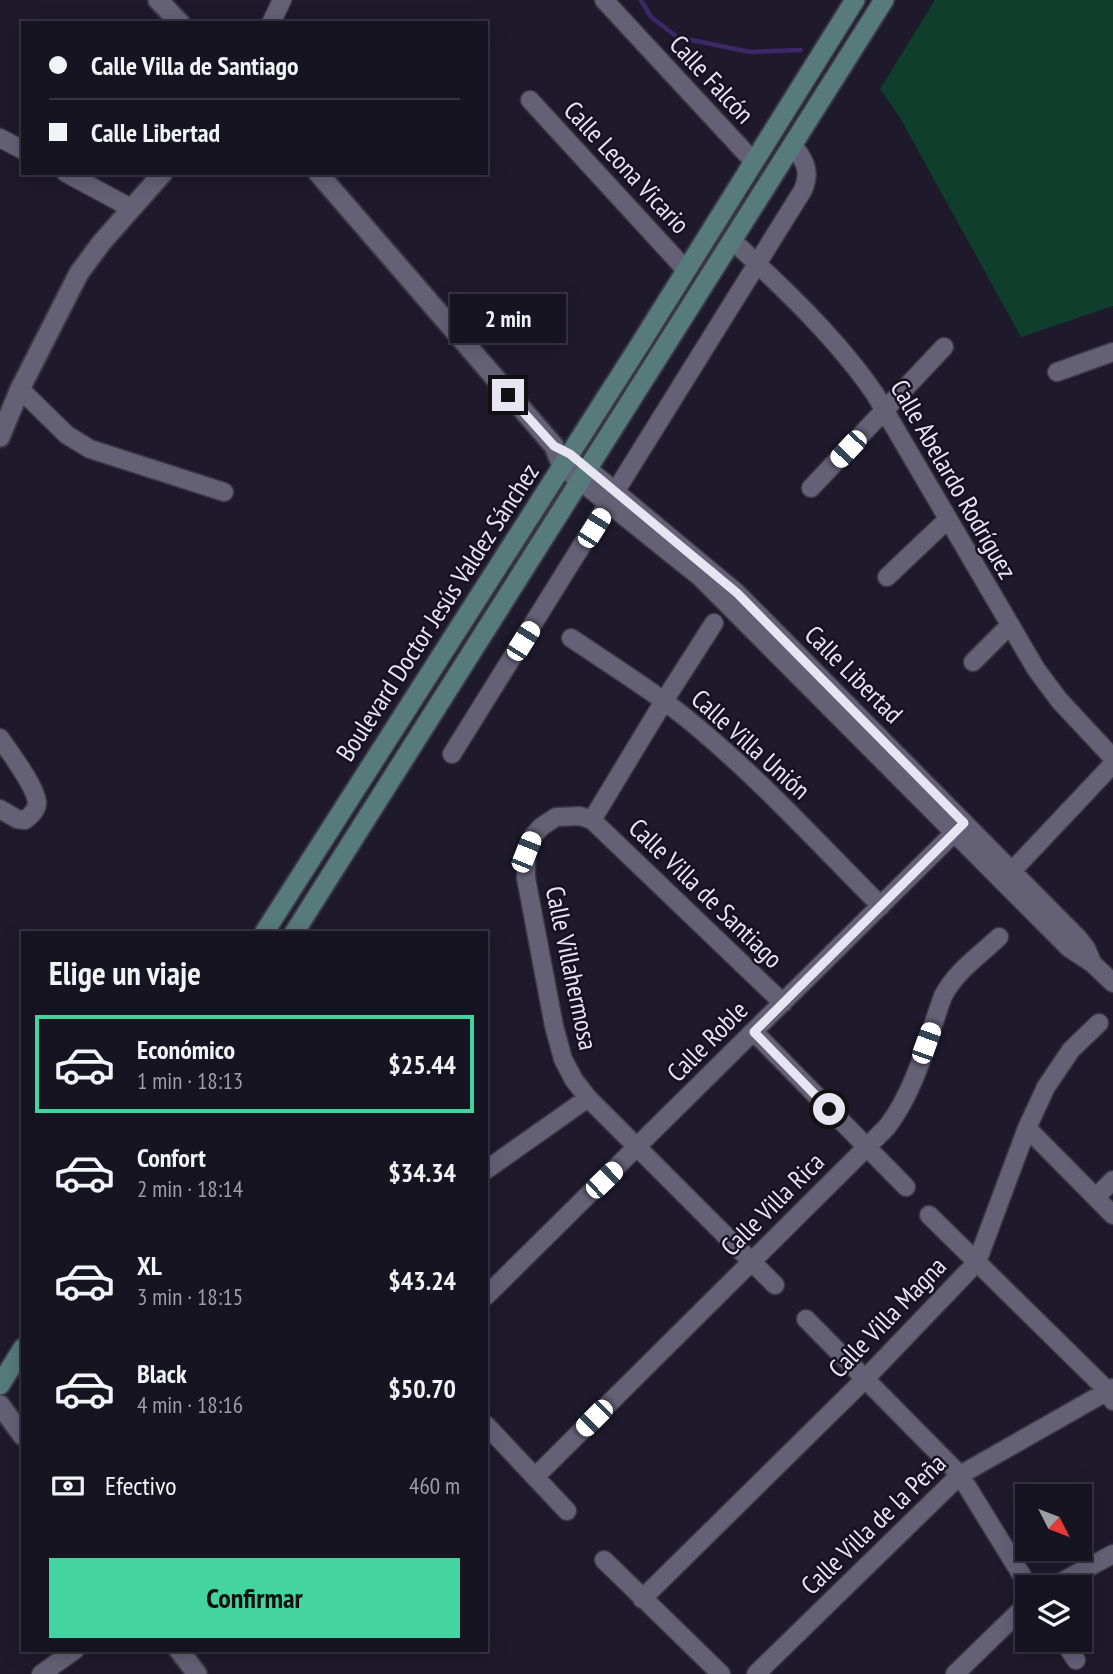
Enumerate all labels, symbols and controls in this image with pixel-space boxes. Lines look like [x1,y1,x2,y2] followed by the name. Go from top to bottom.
[663,28,761,130] street label: Calle Falcón
[91,49,299,82] text: Calle Villa de Santiago
[557,94,697,240] street label: Calle Leona Vicario
[91,116,220,149] text: Calle Libertad
[450,294,566,342] callout: 2 min
[485,304,531,333] text: 2 min
[884,373,1024,585] street label: Calle Abelardo Rodríguez
[492,379,524,411] route end
[826,426,871,472] car
[328,457,546,767] street label: Boulevard Doctor Jesús Valdez Sánchez
[574,505,615,551] car
[503,618,544,664] car
[798,618,910,730] street label: Calle Libertad
[685,682,817,806] street label: Calle Villa Unión
[622,811,790,975] street label: Calle Villa de Santiago
[509,829,544,875] car
[539,883,605,1053] street label: Calle Villahermosa
[49,952,201,994] text: Elige un viaje
[660,994,754,1088] street label: Calle Roble
[909,1020,944,1066] car
[53,1033,116,1096] icon: car
[137,1033,235,1066] text: Económico
[388,1048,456,1081] text: $25.44
[137,1066,243,1095] text: 1 min · 18:13
[813,1093,845,1125] route start
[53,1141,116,1204] icon: car
[137,1141,206,1174] text: Confort
[713,1145,831,1263] street label: Calle Villa Rica
[388,1156,456,1189] text: $34.34
[582,1158,627,1202] car
[137,1174,243,1203] text: 2 min · 18:14
[53,1249,116,1312] icon: car
[137,1249,162,1282] text: XL
[821,1250,953,1384] street label: Calle Villa Magna
[388,1264,456,1297] text: $43.24
[137,1282,243,1311] text: 3 min · 18:15
[53,1357,116,1420] icon: car
[137,1357,187,1390] text: Black
[388,1372,456,1405] text: $50.70
[137,1390,243,1419] text: 4 min · 18:16
[572,1396,617,1440] car
[794,1447,952,1601] street label: Calle Villa de la Peña
[49,1467,87,1505] icon: cash
[105,1469,177,1502] text: Efectivo
[409,1471,460,1500] text: 460 m
[1015,1484,1092,1561] north arrow
[1015,1484,1092,1652] map controls
[49,1558,460,1638] button: Confirmar
[1015,1575,1092,1652] button: layers

